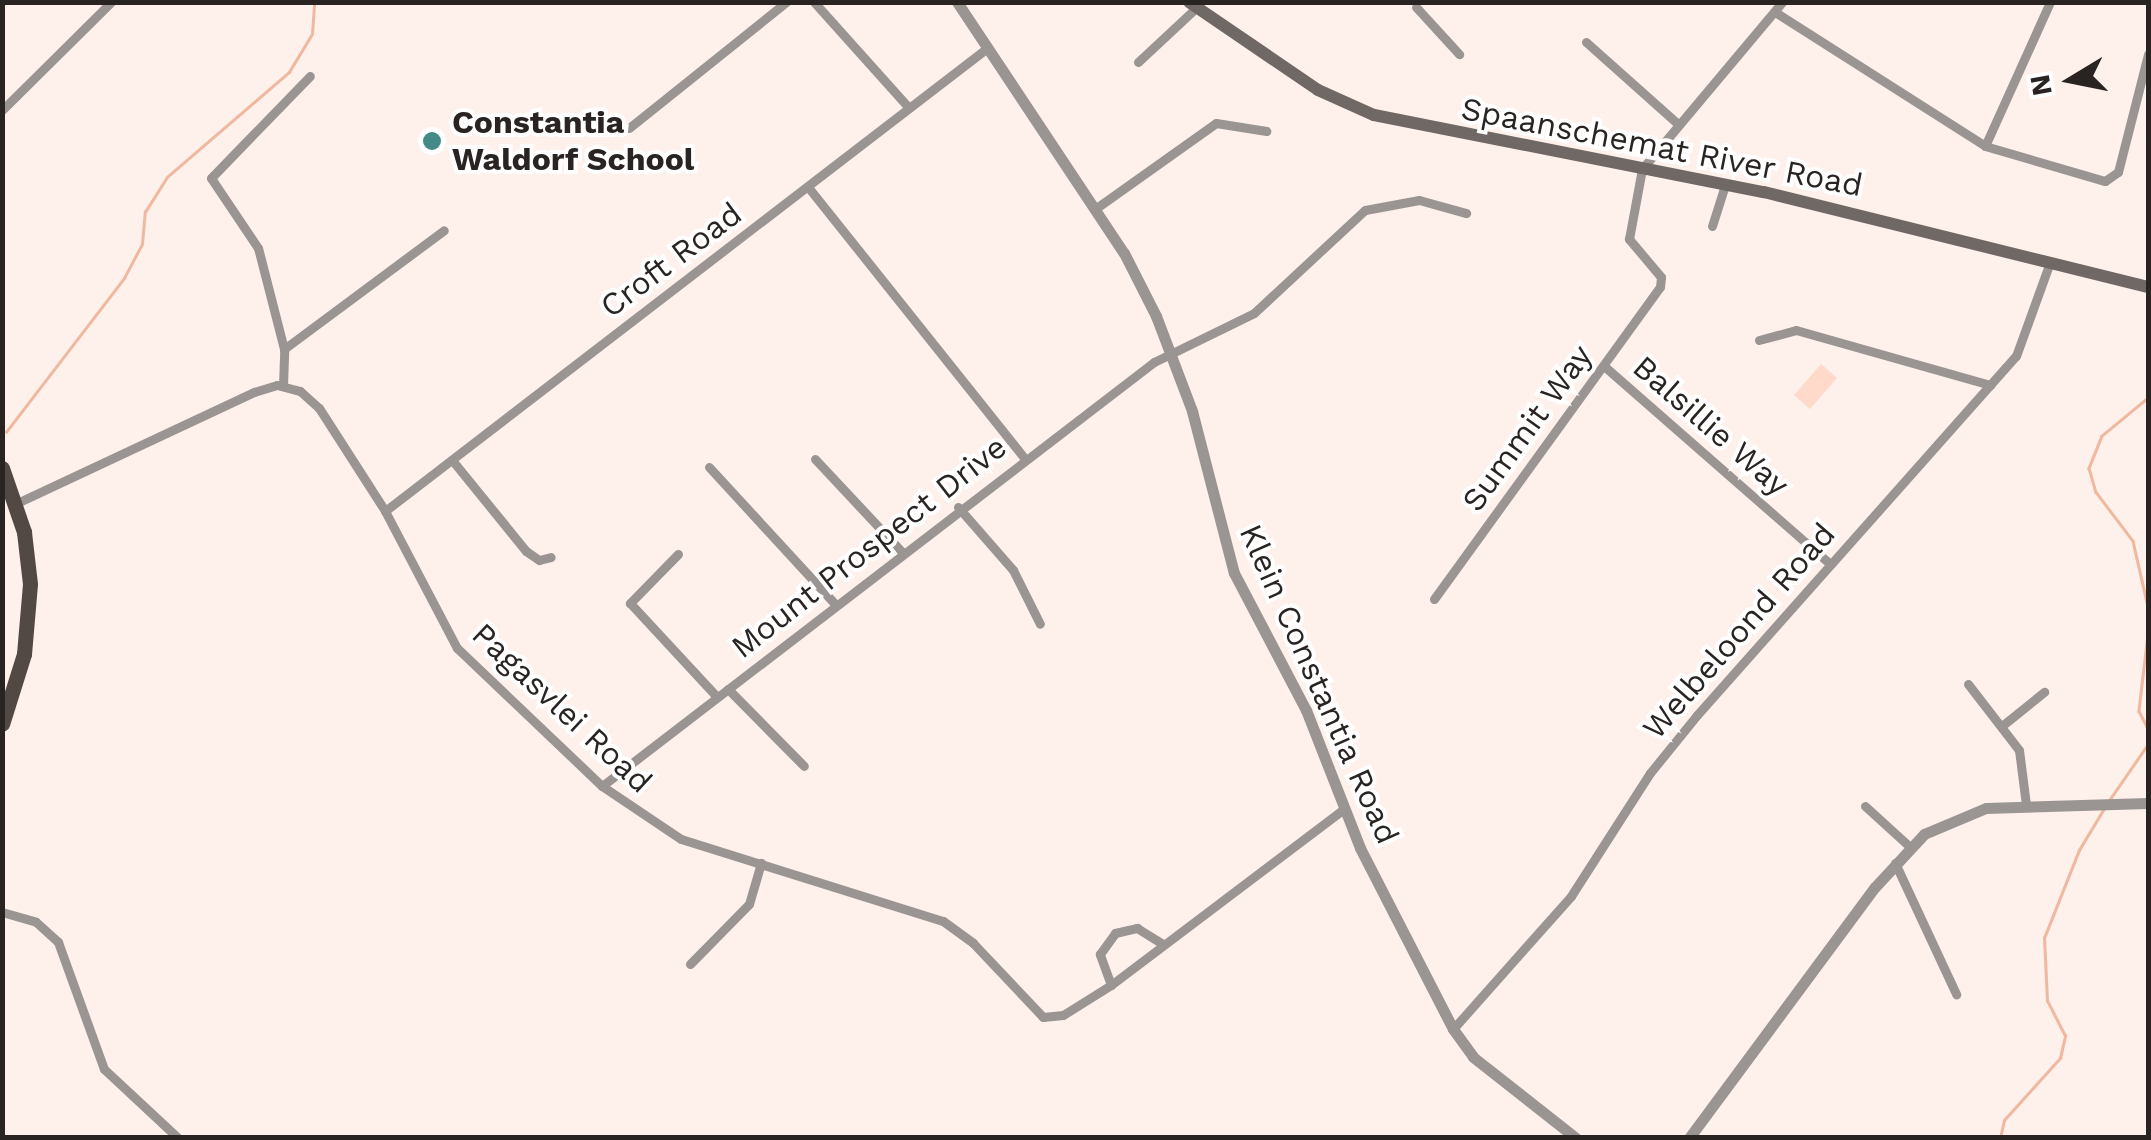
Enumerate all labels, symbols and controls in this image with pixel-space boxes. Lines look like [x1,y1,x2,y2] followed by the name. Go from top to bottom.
[2021,30,2121,130] north arrow
[2023,72,2059,98] text: N
[1458,89,1866,205] street label: Spaanschemat River Road
[452,104,695,179] place label: Constantia Waldorf School
[421,130,443,152] marker: Constantia Waldorf School
[593,194,749,326] street label: Croft Road
[1454,337,1600,519] street label: Summit Way
[1625,348,1797,504] street label: Balsillie Way
[724,428,1014,666] street label: Mount Prospect Drive
[1635,515,1843,747] street label: Welbeloond Road
[1231,518,1407,850] street label: Klein Constantia Road
[464,615,660,801] street label: Pagasvlei Road

